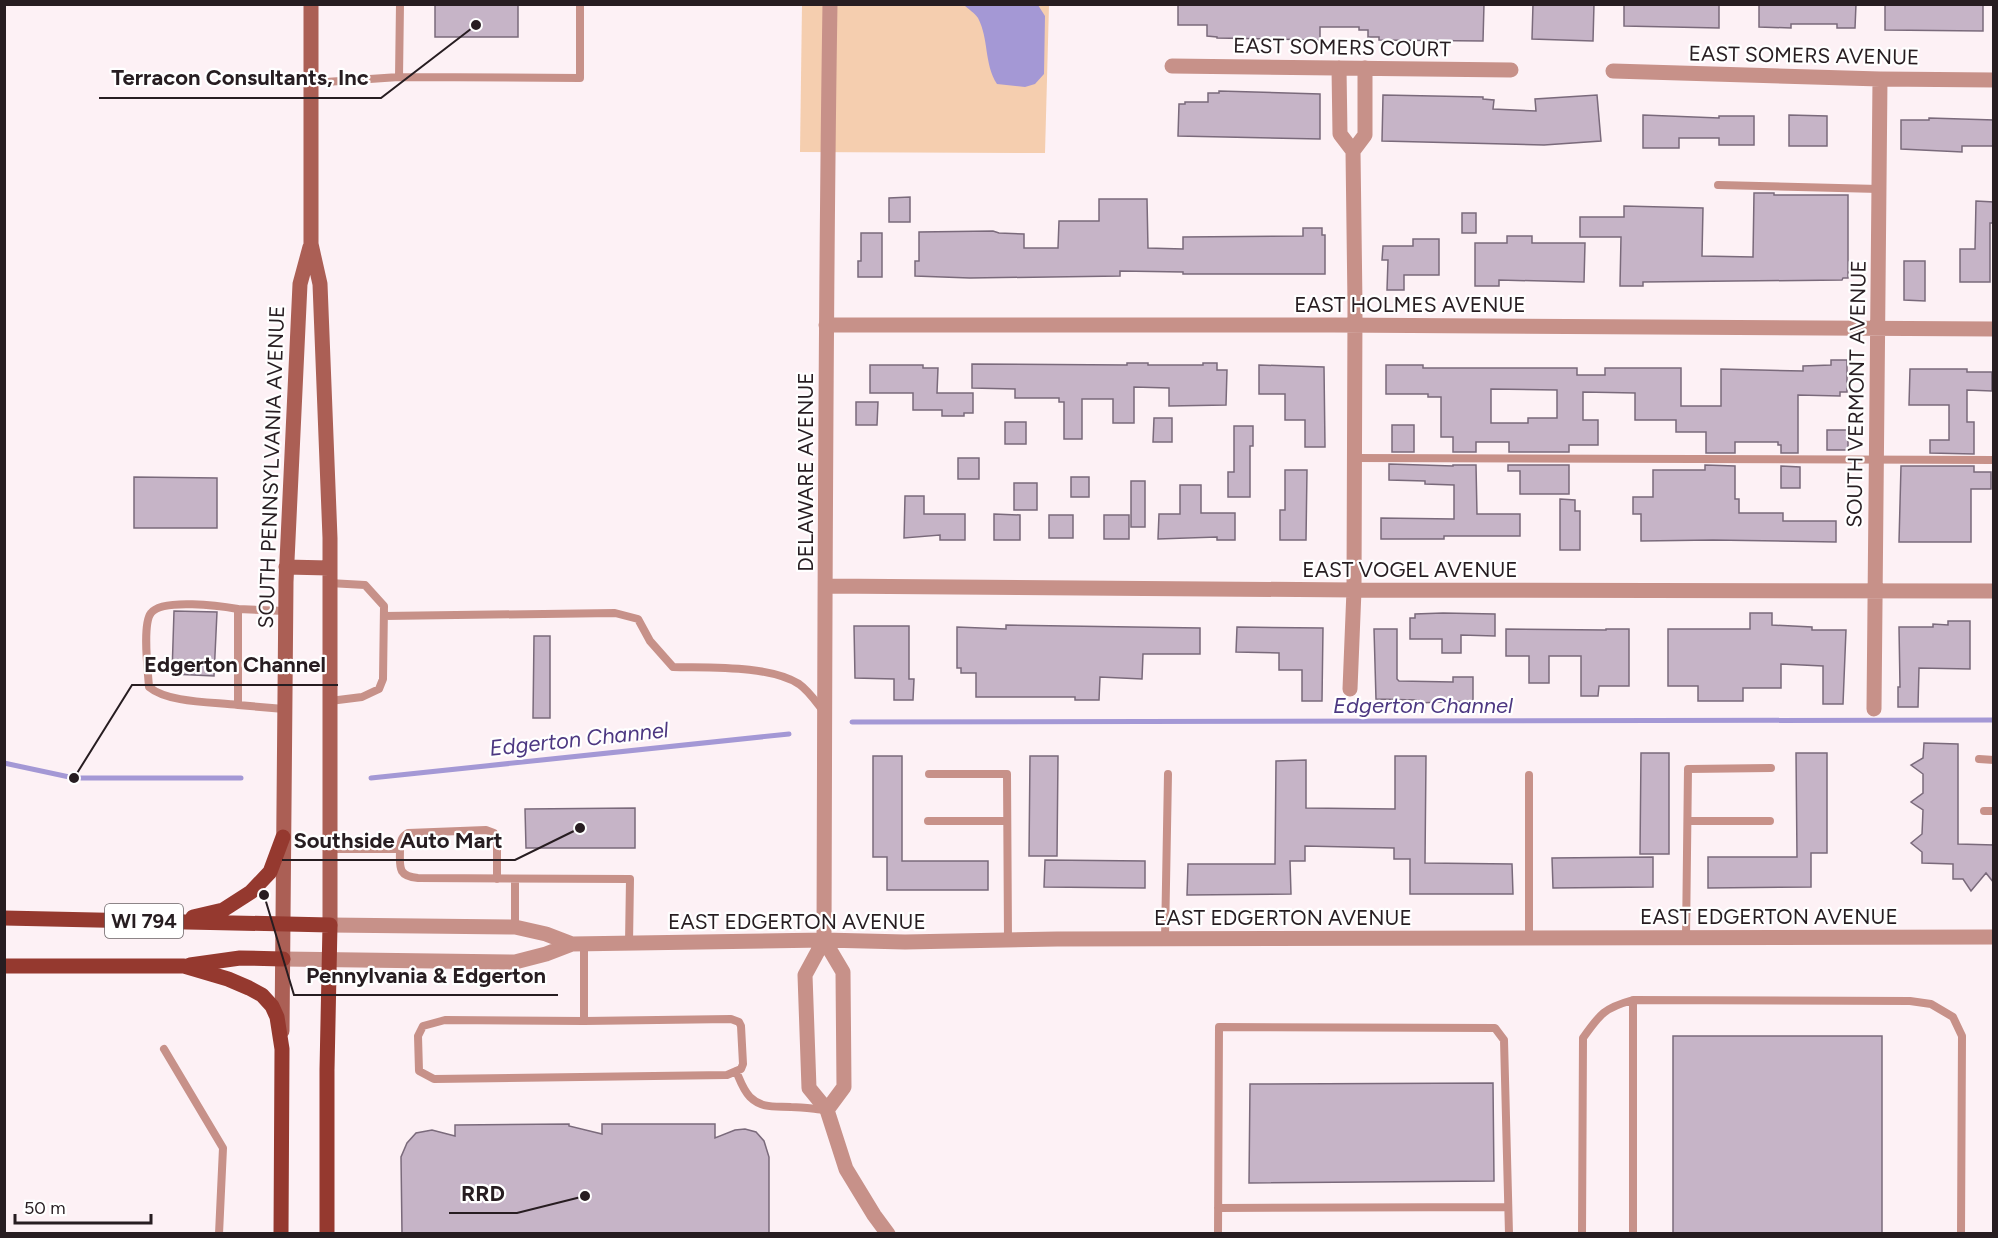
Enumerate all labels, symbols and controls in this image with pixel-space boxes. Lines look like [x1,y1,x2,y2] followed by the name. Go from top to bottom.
[1233,33,1452,61] street label: EAST SOMERS COURT
[1688,40,1920,70] street label: EAST SOMERS AVENUE
[99,58,381,98] callout: Terracon Consultants, Inc
[111,64,369,91] text: Terracon Consultants, Inc
[1841,260,1871,528] street label: SOUTH VERMONT AVENUE
[1294,292,1526,317] street label: EAST HOLMES AVENUE
[253,305,289,629] street label: SOUTH PENNSYLVANIA AVENUE
[793,372,818,572] street label: DELAWARE AVENUE
[1302,557,1518,582] street label: EAST VOGEL AVENUE
[132,645,338,685] callout: Edgerton Channel
[144,651,326,678] text: Edgerton Channel
[1333,692,1513,719] water label: Edgerton Channel
[488,716,670,762] water label: Edgerton Channel
[282,820,515,860] callout: Southside Auto Mart
[293,827,503,854] text: Southside Auto Mart
[105,904,183,938] road number: WI 794
[1640,904,1898,929] street label: EAST EDGERTON AVENUE
[1154,905,1412,930] street label: EAST EDGERTON AVENUE
[668,909,926,934] street label: EAST EDGERTON AVENUE
[294,955,558,995] callout: Pennylvania & Edgerton
[306,962,546,989] text: Pennylvania & Edgerton
[449,1173,517,1213] callout: RRD
[461,1180,505,1207] text: RRD
[15,1187,152,1225] scale bar
[24,1197,66,1219] text: 50 m

